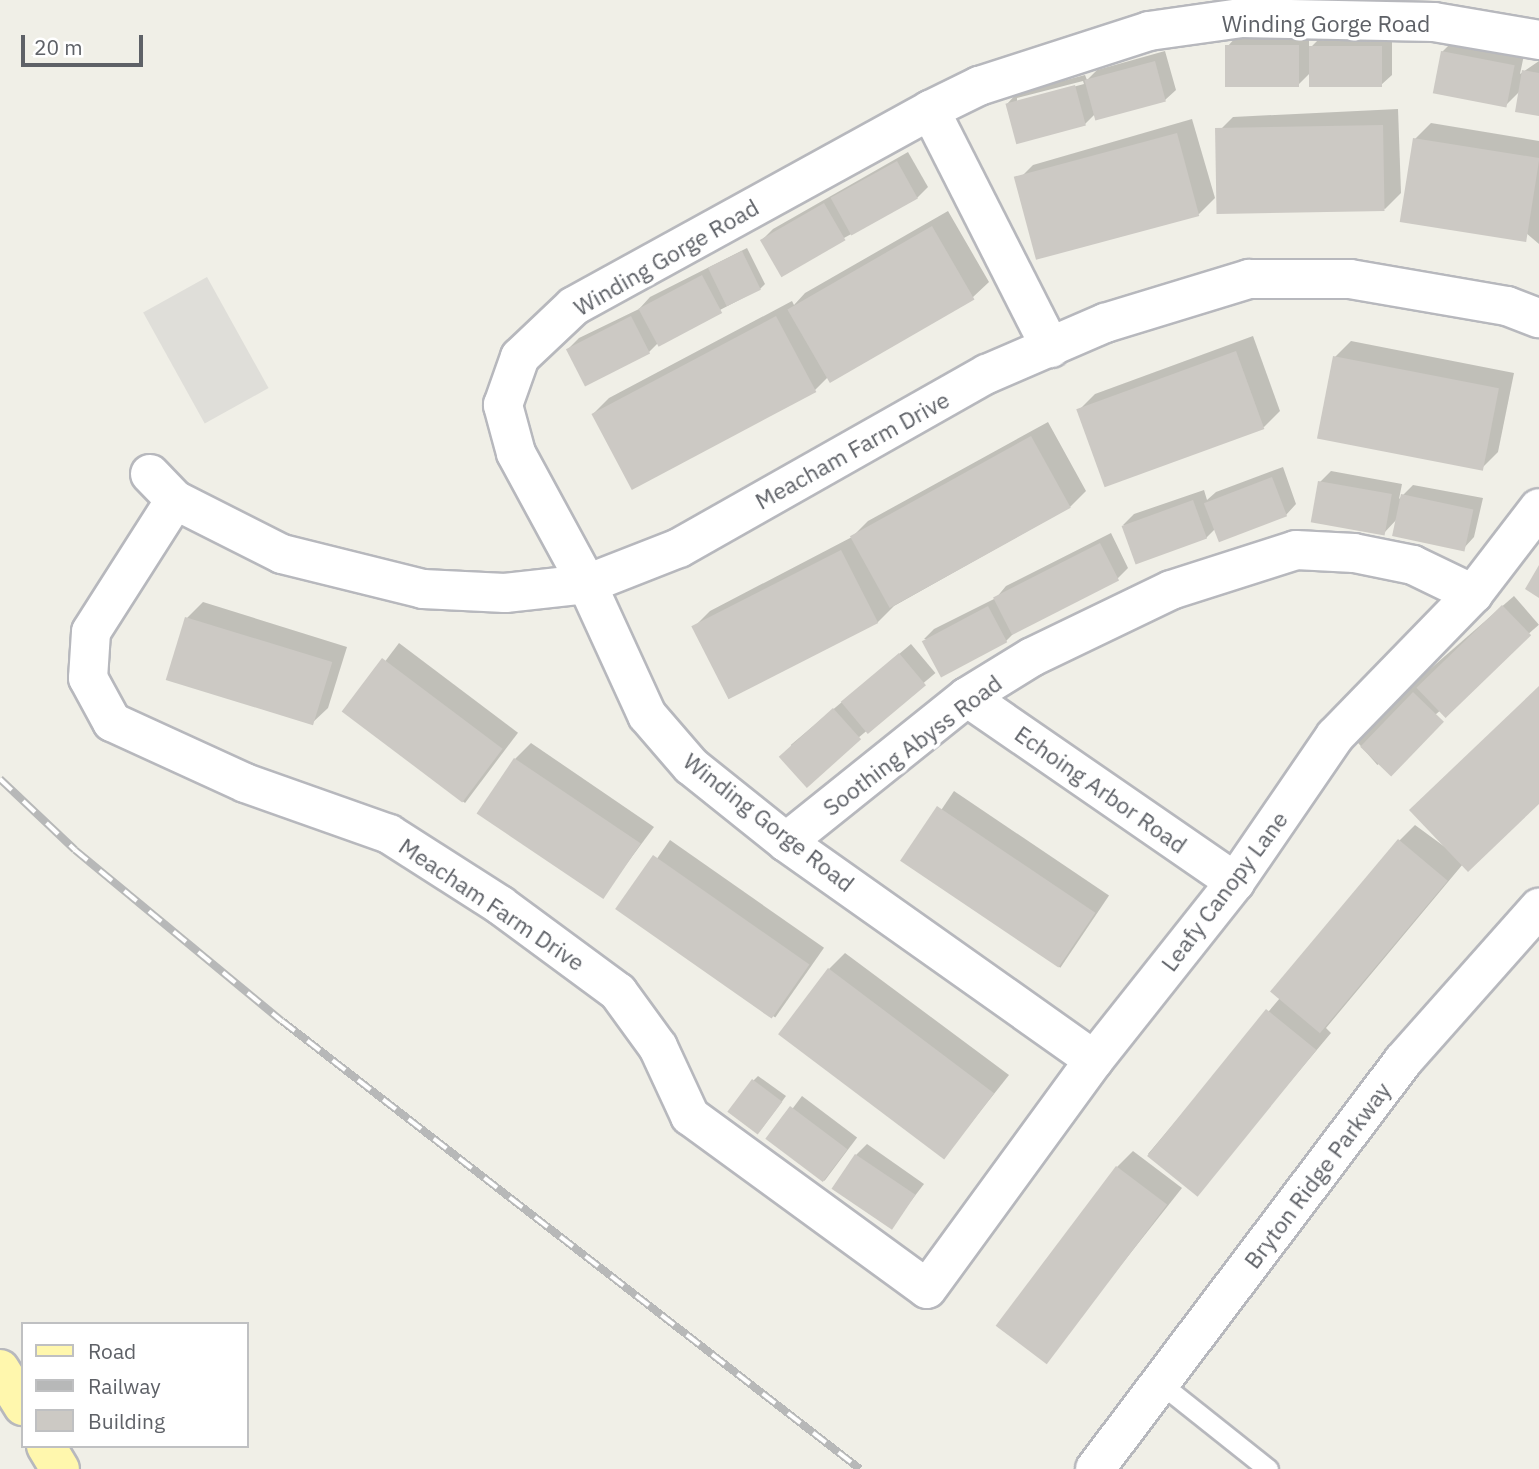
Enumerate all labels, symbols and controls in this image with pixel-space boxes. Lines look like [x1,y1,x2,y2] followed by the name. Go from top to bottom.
[1222,9,1430,37] street label: Winding Gorge Road
[24,21,147,65] scale bar
[34,33,83,61] text: 20 m
[569,193,763,321] street label: Winding Gorge Road
[750,385,954,515] street label: Meacham Farm Drive
[817,669,1007,821] street label: Soothing Abyss Road
[1010,719,1192,859] street label: Echoing Arbor Road
[678,747,860,897] street label: Winding Gorge Road
[1155,806,1293,976] street label: Leafy Canopy Lane
[394,832,590,976] street label: Meacham Farm Drive
[1238,1076,1396,1274] street label: Bryton Ridge Parkway
[21,1322,248,1448] legend
[88,1337,136,1365] text: Road
[88,1372,161,1400] text: Railway
[88,1407,165,1435] text: Building

